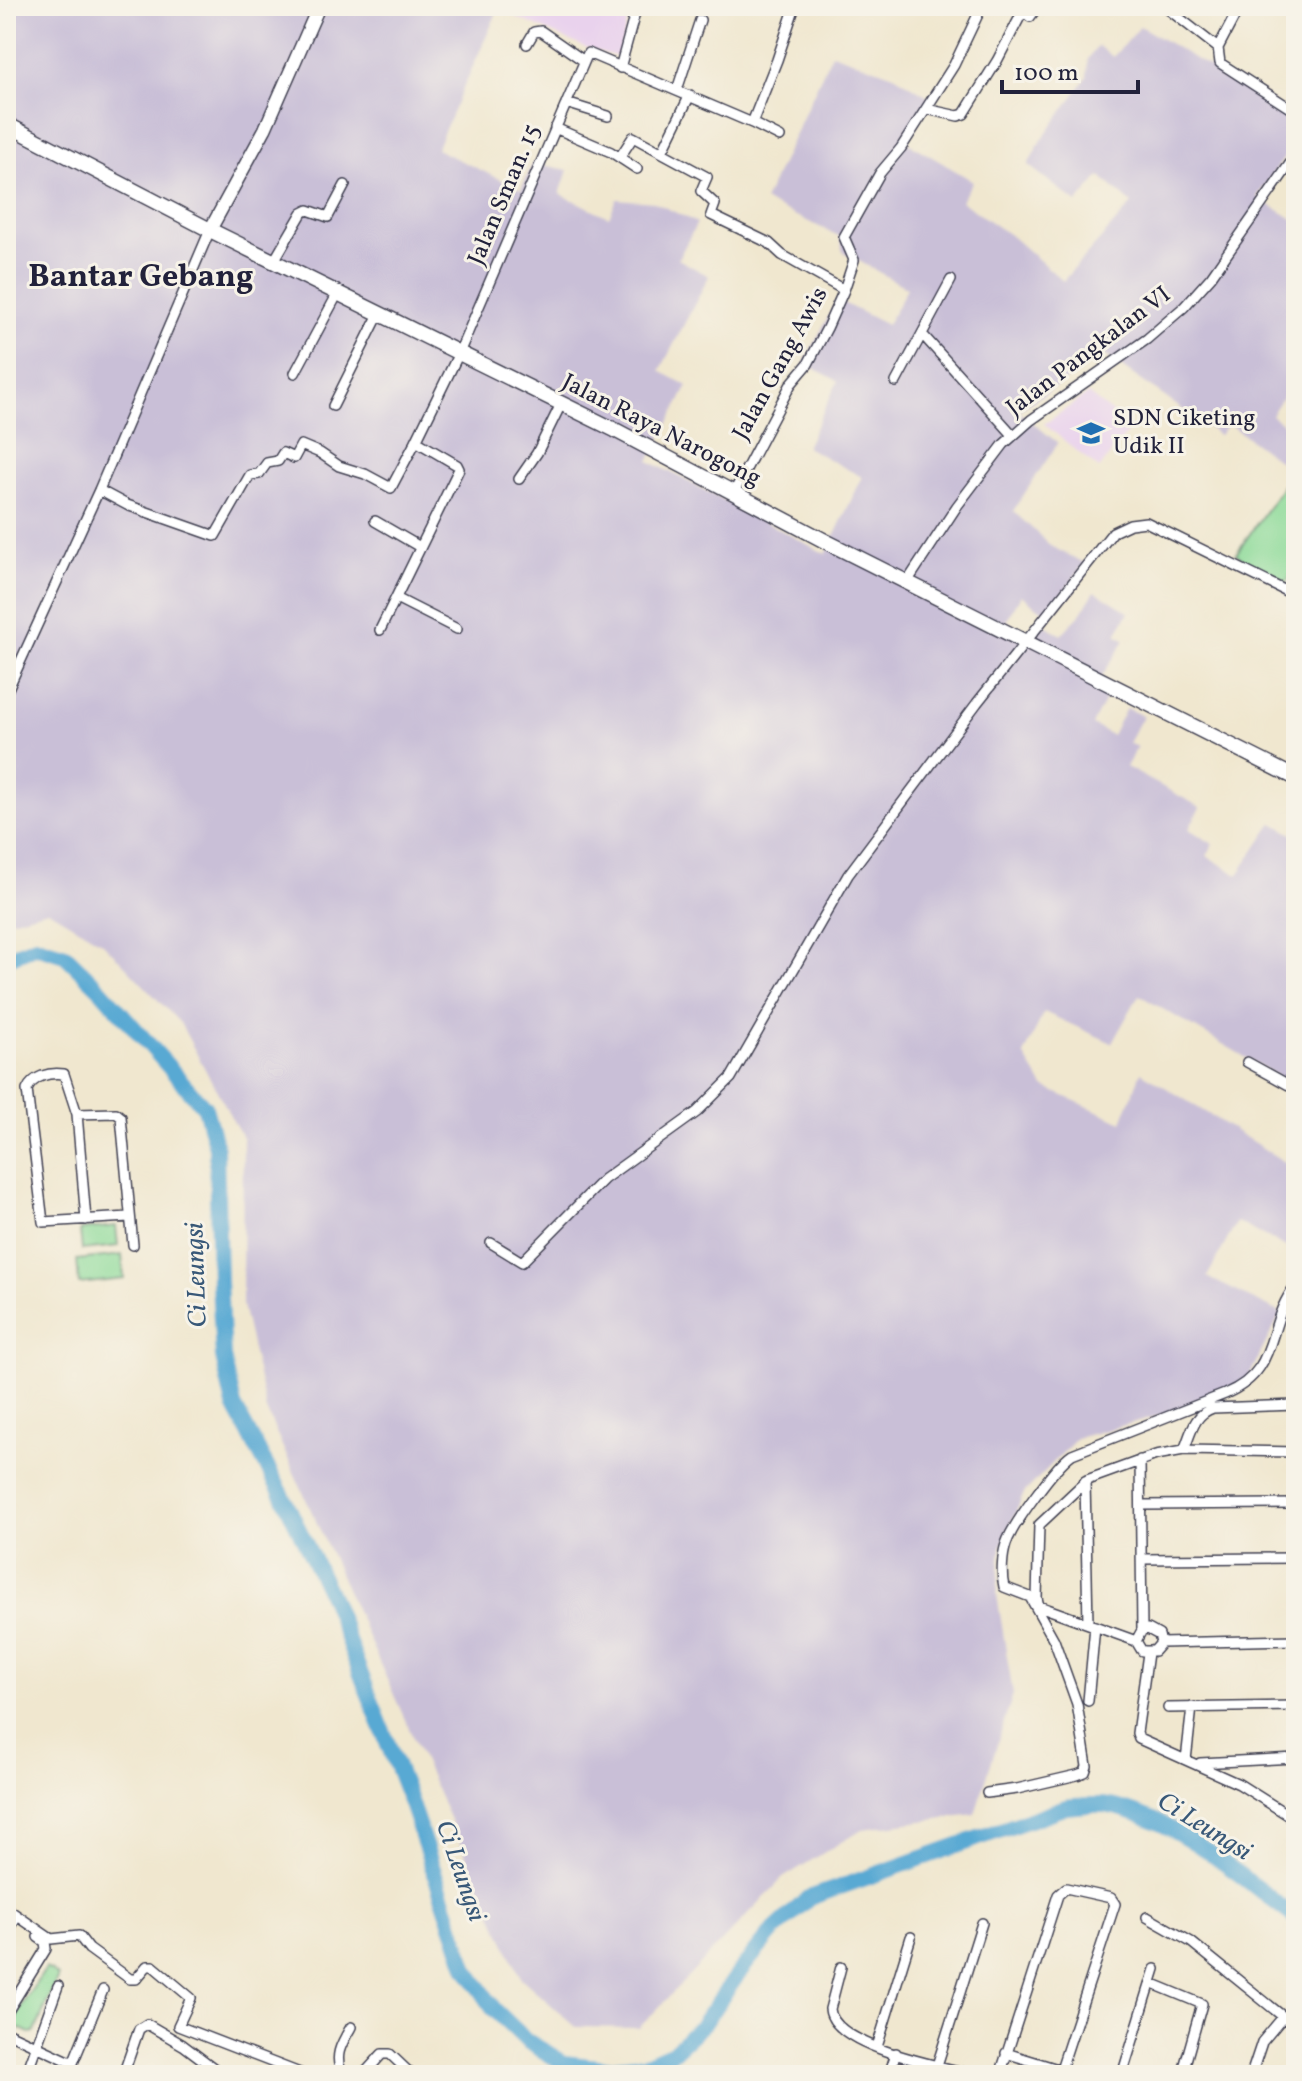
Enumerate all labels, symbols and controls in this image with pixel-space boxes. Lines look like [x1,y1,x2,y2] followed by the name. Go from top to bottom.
[1002,44,1138,94] scale bar
[1014,57,1079,91] text: 100 m
[460,119,550,271] street label: Jalan Sman. 15
[28,256,254,300] district label: Bantar Gebang
[1000,279,1178,425] street label: Jalan Pangkalan VI
[725,281,837,447] street label: Jalan Gang Awis
[555,366,767,496] street label: Jalan Raya Narogong
[1113,402,1256,464] place label: SDN Ciketing Udik II
[1076,418,1106,448] school or university icon: SDN Ciketing Udik II
[177,1221,217,1328] water label: Ci Leungsi
[1150,1784,1259,1870] water label: Ci Leungsi
[426,1816,494,1927] water label: Ci Leungsi

